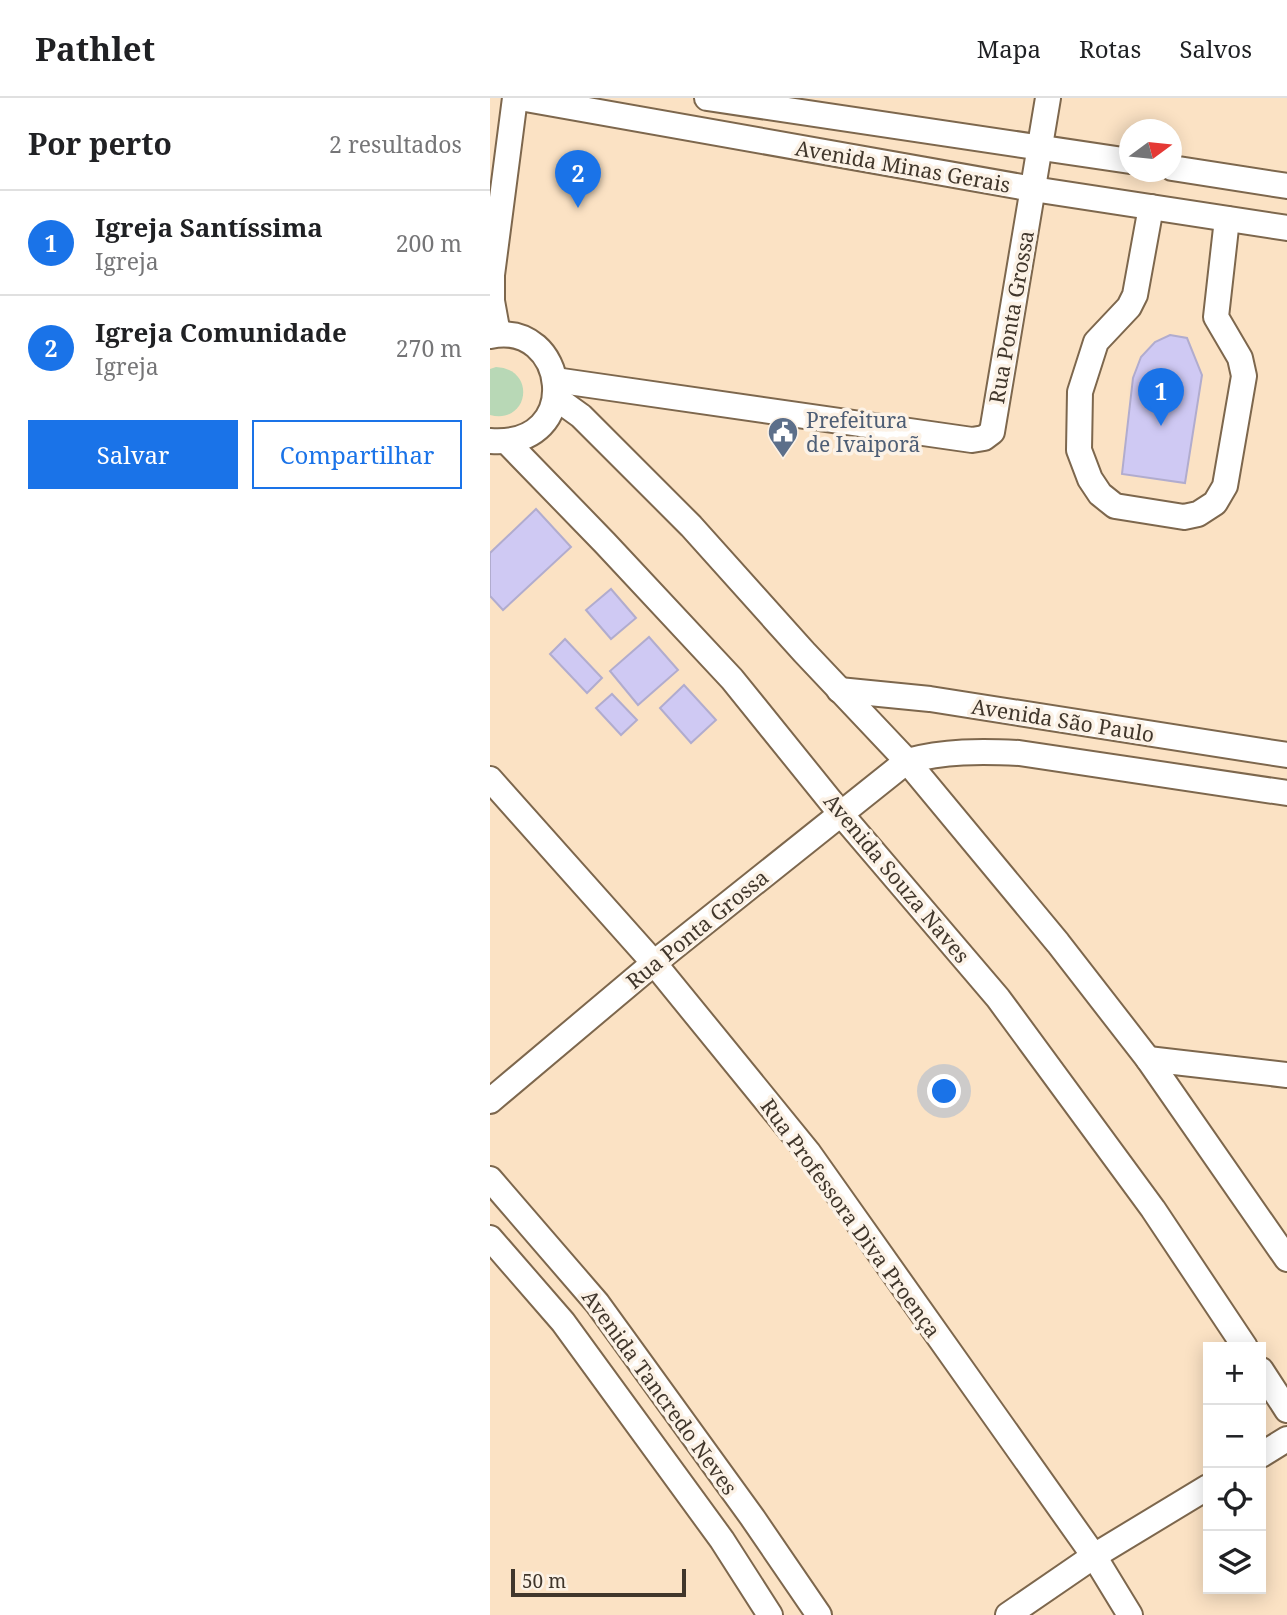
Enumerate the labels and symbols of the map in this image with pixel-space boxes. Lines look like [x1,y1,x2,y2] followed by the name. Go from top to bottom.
[1119,119,1182,182] north arrow
[793,133,1013,199] street label: Avenida Minas Gerais
[555,150,601,208] pin: 2
[982,228,1040,406] street label: Rua Ponta Grossa
[1138,368,1184,426] pin: 1
[806,406,920,458] place label: Prefeitura de Ivaiporã
[766,415,800,459] public building icon: Prefeitura de Ivaiporã
[970,692,1156,748] street label: Avenida São Paulo
[818,787,976,969] street label: Avenida Souza Naves
[620,863,774,995] street label: Rua Ponta Grossa
[927,1074,961,1108] your location
[755,1093,947,1343] street label: Rua Professora Diva Proença
[576,1284,744,1500] street label: Avenida Tancredo Neves
[511,1566,686,1598] scale bar

